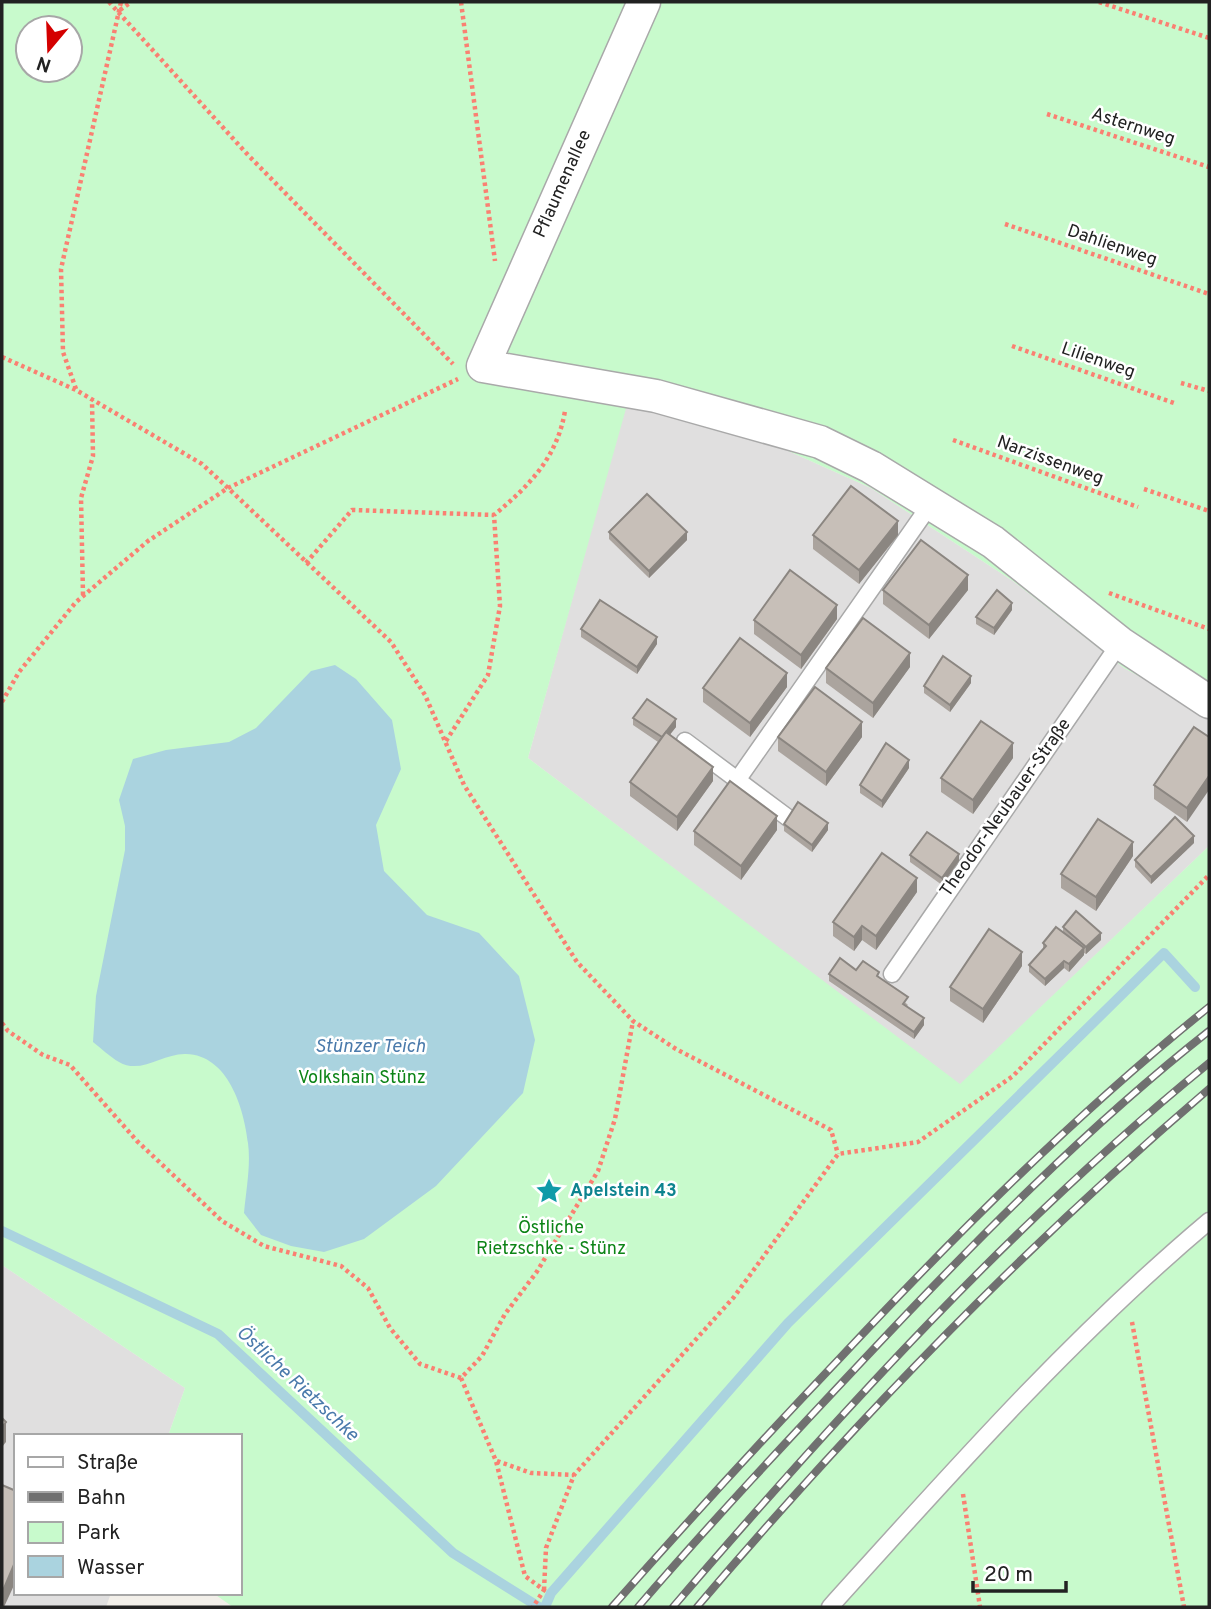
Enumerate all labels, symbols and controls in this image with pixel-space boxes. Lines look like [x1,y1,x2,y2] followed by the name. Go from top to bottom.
[14,14,84,84] north arrow
[34,50,54,77] text: N
[1088,103,1178,151] street label: Asternweg
[529,126,597,242] street label: Pflaumenallee
[1064,220,1160,272] street label: Dahlienweg
[1058,338,1138,384] street label: Lilienweg
[994,431,1106,491] street label: Narzissenweg
[935,714,1077,902] street label: Theodor-Neubauer-Straße
[315,1035,426,1059] water label: Stünzer Teich
[298,1067,426,1090] park label: Volkshain Stünz
[534,1176,564,1206] place icon: Apelstein 43
[570,1180,677,1203] place label: Apelstein 43
[476,1215,626,1261] park label: Östliche Rietzschke - Stünz
[231,1320,364,1447] water label: Östliche Rietzschke
[14,1434,242,1595] legend
[77,1450,138,1477] text: Straße
[77,1485,126,1512] text: Bahn
[77,1520,120,1547] text: Park
[973,1550,1066,1594] scale bar
[77,1555,144,1582] text: Wasser
[984,1562,1033,1589] text: 20 m

